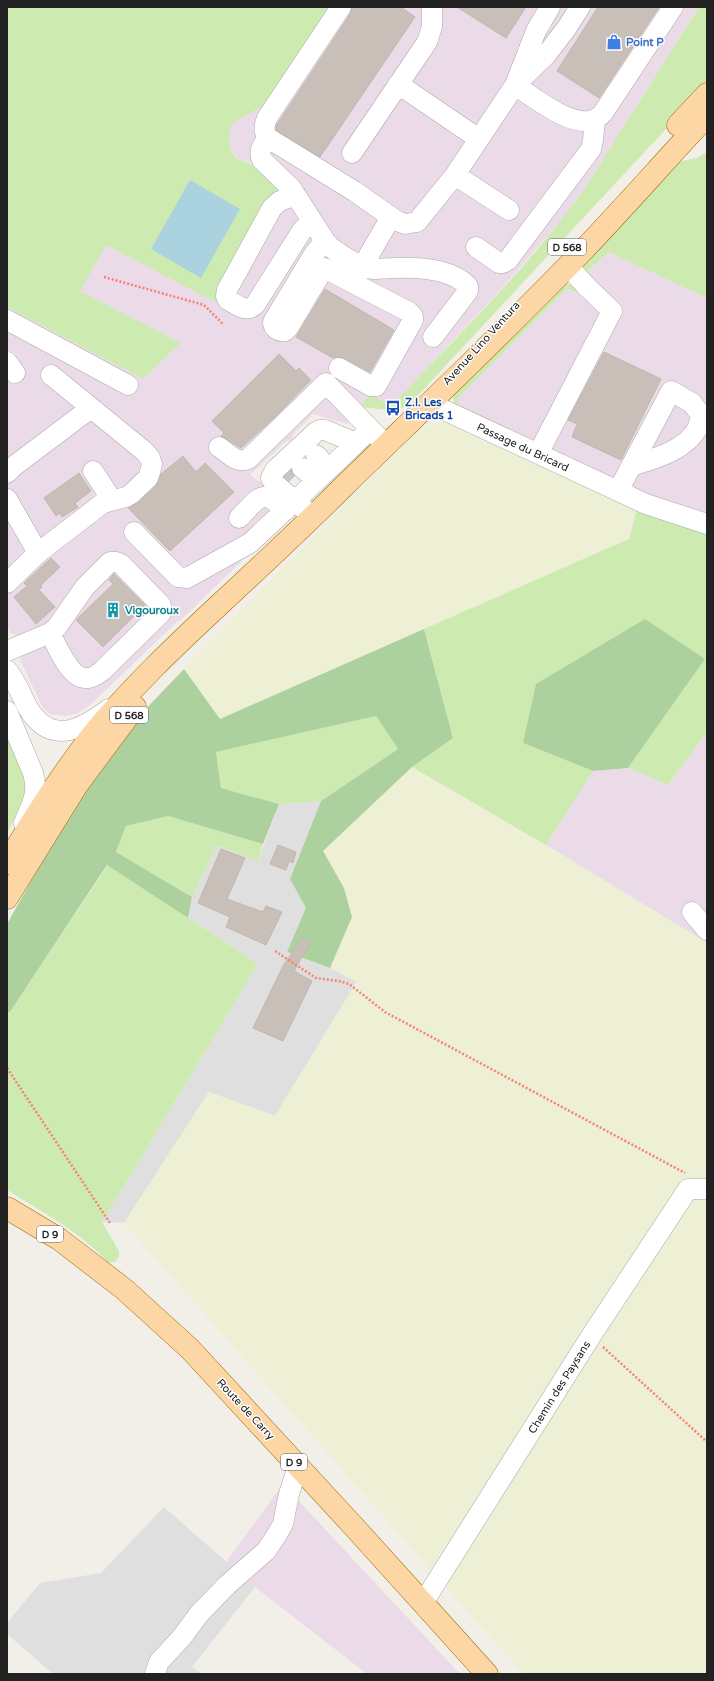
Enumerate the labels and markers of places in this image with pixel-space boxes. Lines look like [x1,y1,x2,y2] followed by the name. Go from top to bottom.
[605,33,623,51] shop icon: Point P
[626,36,664,49] place label: Point P
[405,396,454,422] place label: Z.I. Les Bricads 1
[384,399,402,417] bus stop icon: Z.I. Les Bricads 1
[104,601,122,619] building icon: Vigouroux
[125,604,179,618] place label: Vigouroux

